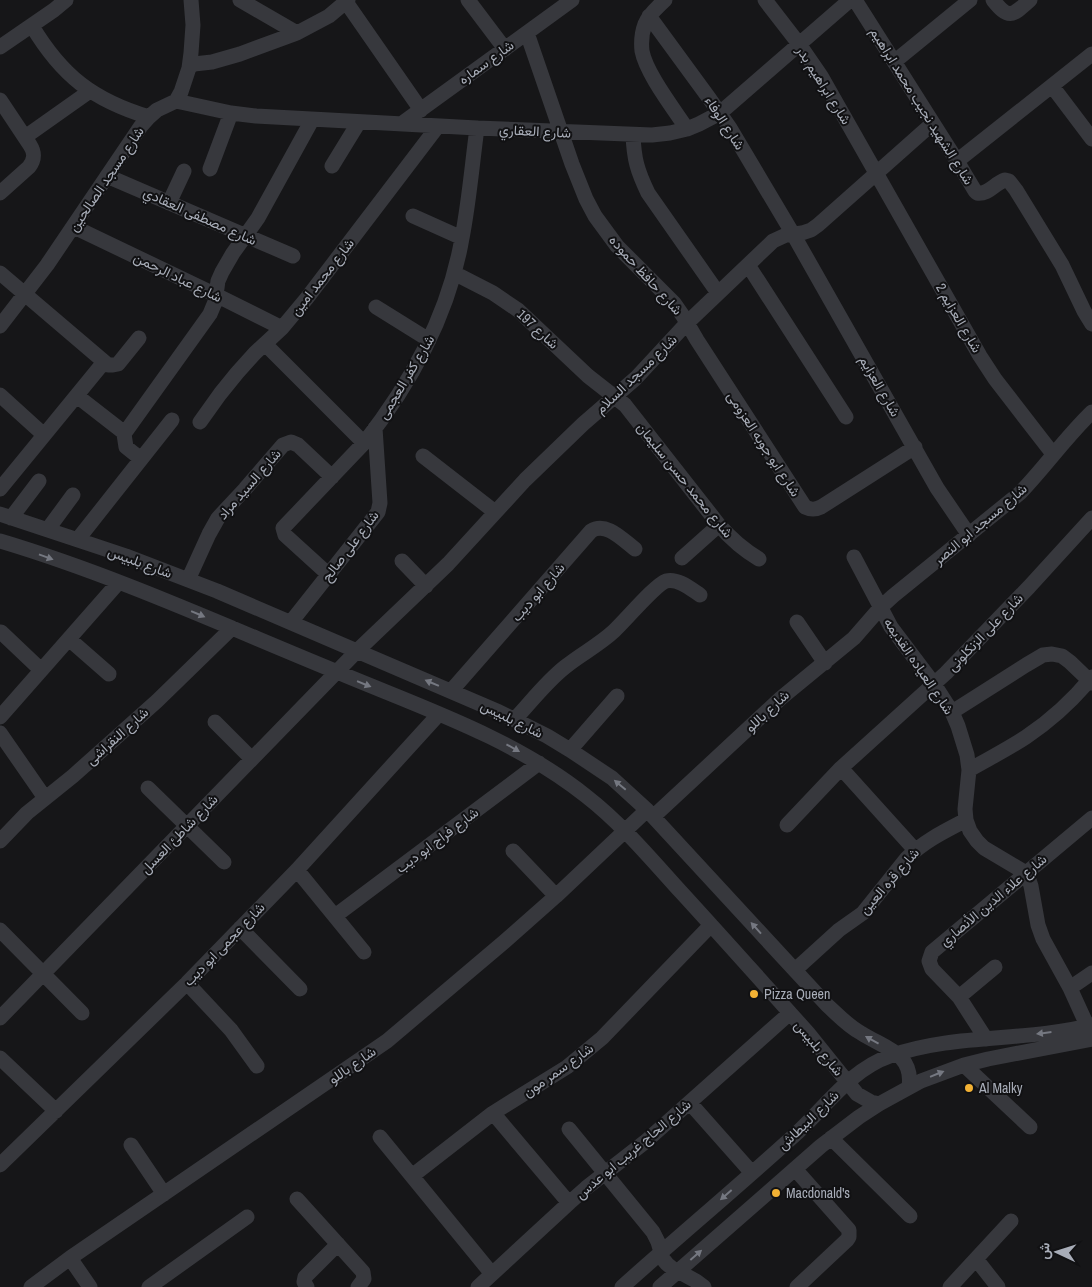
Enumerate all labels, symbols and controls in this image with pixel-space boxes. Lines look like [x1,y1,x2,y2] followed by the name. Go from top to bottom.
[864,24,978,189] street label: شارع الشهيد نجيب محمد ابراهيم
[455,36,518,90] street label: شارع سماره
[790,41,855,129] street label: شارع ابراهيم بدر
[699,93,749,154] street label: شارع الوفاء
[498,120,571,145] street label: شارع العقاري
[64,123,150,236] street label: شارع مسجد الصالحين
[139,183,259,252] street label: شارع مصطفى العقادي
[604,231,687,320] street label: شارع حافظ حموده
[286,235,359,321] street label: شارع محمد امين
[130,248,225,308] street label: شارع عباد الرحمن
[930,280,986,357] street label: شارع العزايم 2
[512,305,563,354] street label: شارع 197
[591,330,682,419] street label: شارع مسجد السلام
[374,332,440,424] street label: شارع كفر العجمى
[854,352,905,421] street label: شارع العزايم
[722,388,805,501] street label: شارع ابو جوبه العزومى
[631,419,737,543] street label: شارع محمد حسن سليمان
[213,445,286,524] street label: شارع السيد مراد
[929,479,1032,571] street label: شارع مسجد ابو النصر
[317,507,384,586] street label: شارع على صالح
[105,542,175,584] street label: شارع بلبيس
[39,553,54,561] one-way arrow
[508,559,570,626] street label: شارع ابو ديب
[943,589,1028,676] street label: شارع على الزنكلونى
[191,610,206,618] one-way arrow
[878,614,958,719] street label: شارع العياده القديمه
[425,678,439,686] one-way arrow
[357,680,371,688] one-way arrow
[741,686,794,737] street label: شارع باللو
[477,696,546,744] street label: شارع بلبيس
[82,703,153,770] street label: شارع النقراشى
[506,744,520,753] one-way arrow
[614,779,627,790] one-way arrow
[136,790,223,879] street label: شارع شاطئ العسل
[392,803,483,879] street label: شارع فراج ابو ديب
[855,844,924,919] street label: شارع قره العين
[936,850,1052,952] street label: شارع علاء الدين الأنصاري
[179,898,270,991] street label: شارع عجمى ابو ديب
[750,922,762,934] one-way arrow
[764,985,830,1003] place label: Pizza Queen
[748,988,760,1000] marker: Pizza Queen
[789,1016,847,1081] street label: شارع بلبيس
[1036,1029,1052,1037] one-way arrow
[865,1036,880,1044] one-way arrow
[519,1039,598,1103] street label: شارع سمر مون
[325,1042,380,1089] street label: شارع باللو
[930,1070,944,1078] one-way arrow
[978,1079,1023,1097] place label: Al Malky
[963,1082,975,1094] marker: Al Malky
[774,1086,844,1155] street label: شارع البيطاش
[571,1095,696,1204] street label: شارع الحاج غريب ابو عدس
[786,1184,850,1202] place label: Macdonald's
[770,1187,782,1199] marker: Macdonald's
[720,1190,733,1201] one-way arrow
[1032,1227,1082,1277] north arrow
[1034,1242,1054,1260] text: ش
[690,1249,702,1261] one-way arrow

